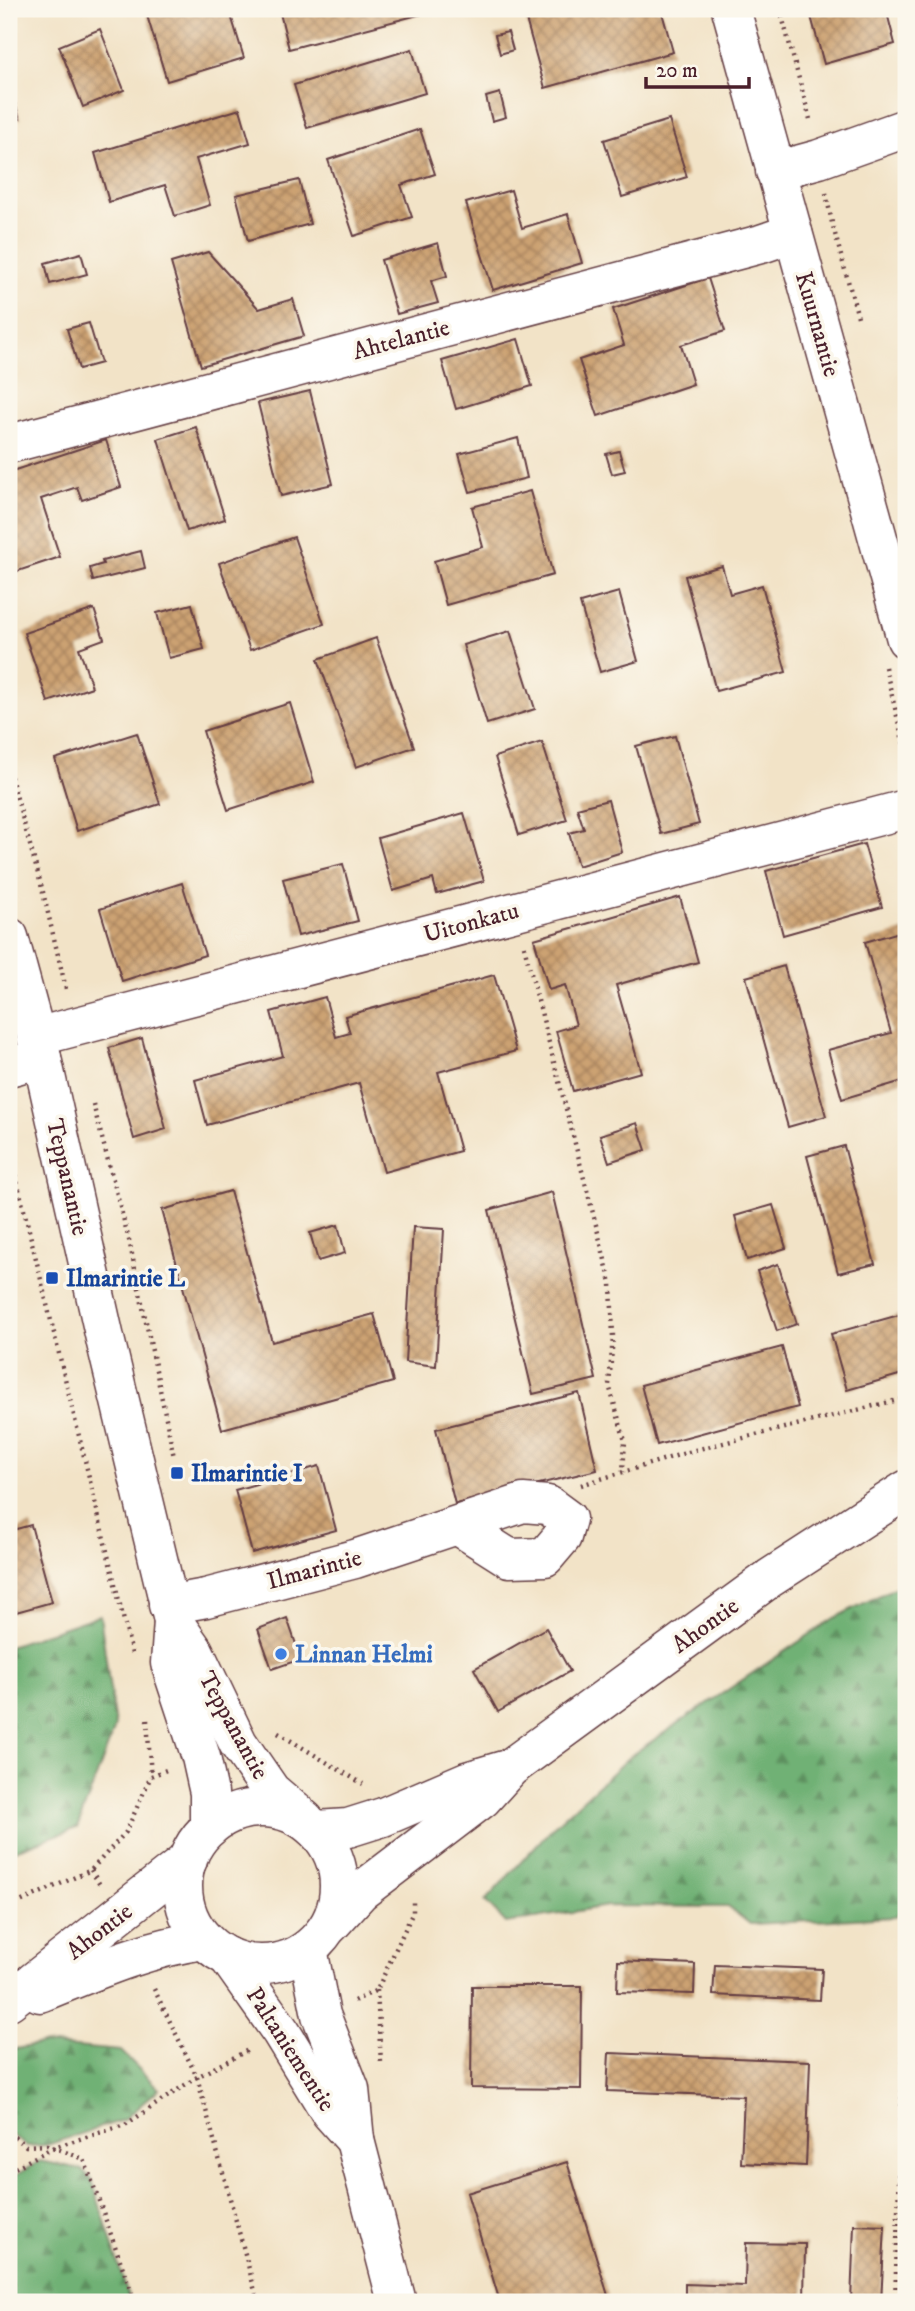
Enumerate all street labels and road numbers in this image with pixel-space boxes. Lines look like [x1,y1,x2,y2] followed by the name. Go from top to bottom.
[788,268,846,380] street label: Kuurnantie
[350,313,453,367] street label: Ahtelantie
[420,896,522,950] street label: Uitonkatu
[39,1116,95,1239] street label: Teppanantie
[264,1543,365,1597] street label: Ilmarintie
[666,1591,745,1660] street label: Ahontie
[191,1666,275,1785] street label: Teppanantie
[61,1897,139,1967] street label: Ahontie
[239,1982,341,2117] street label: Paltaniementie

